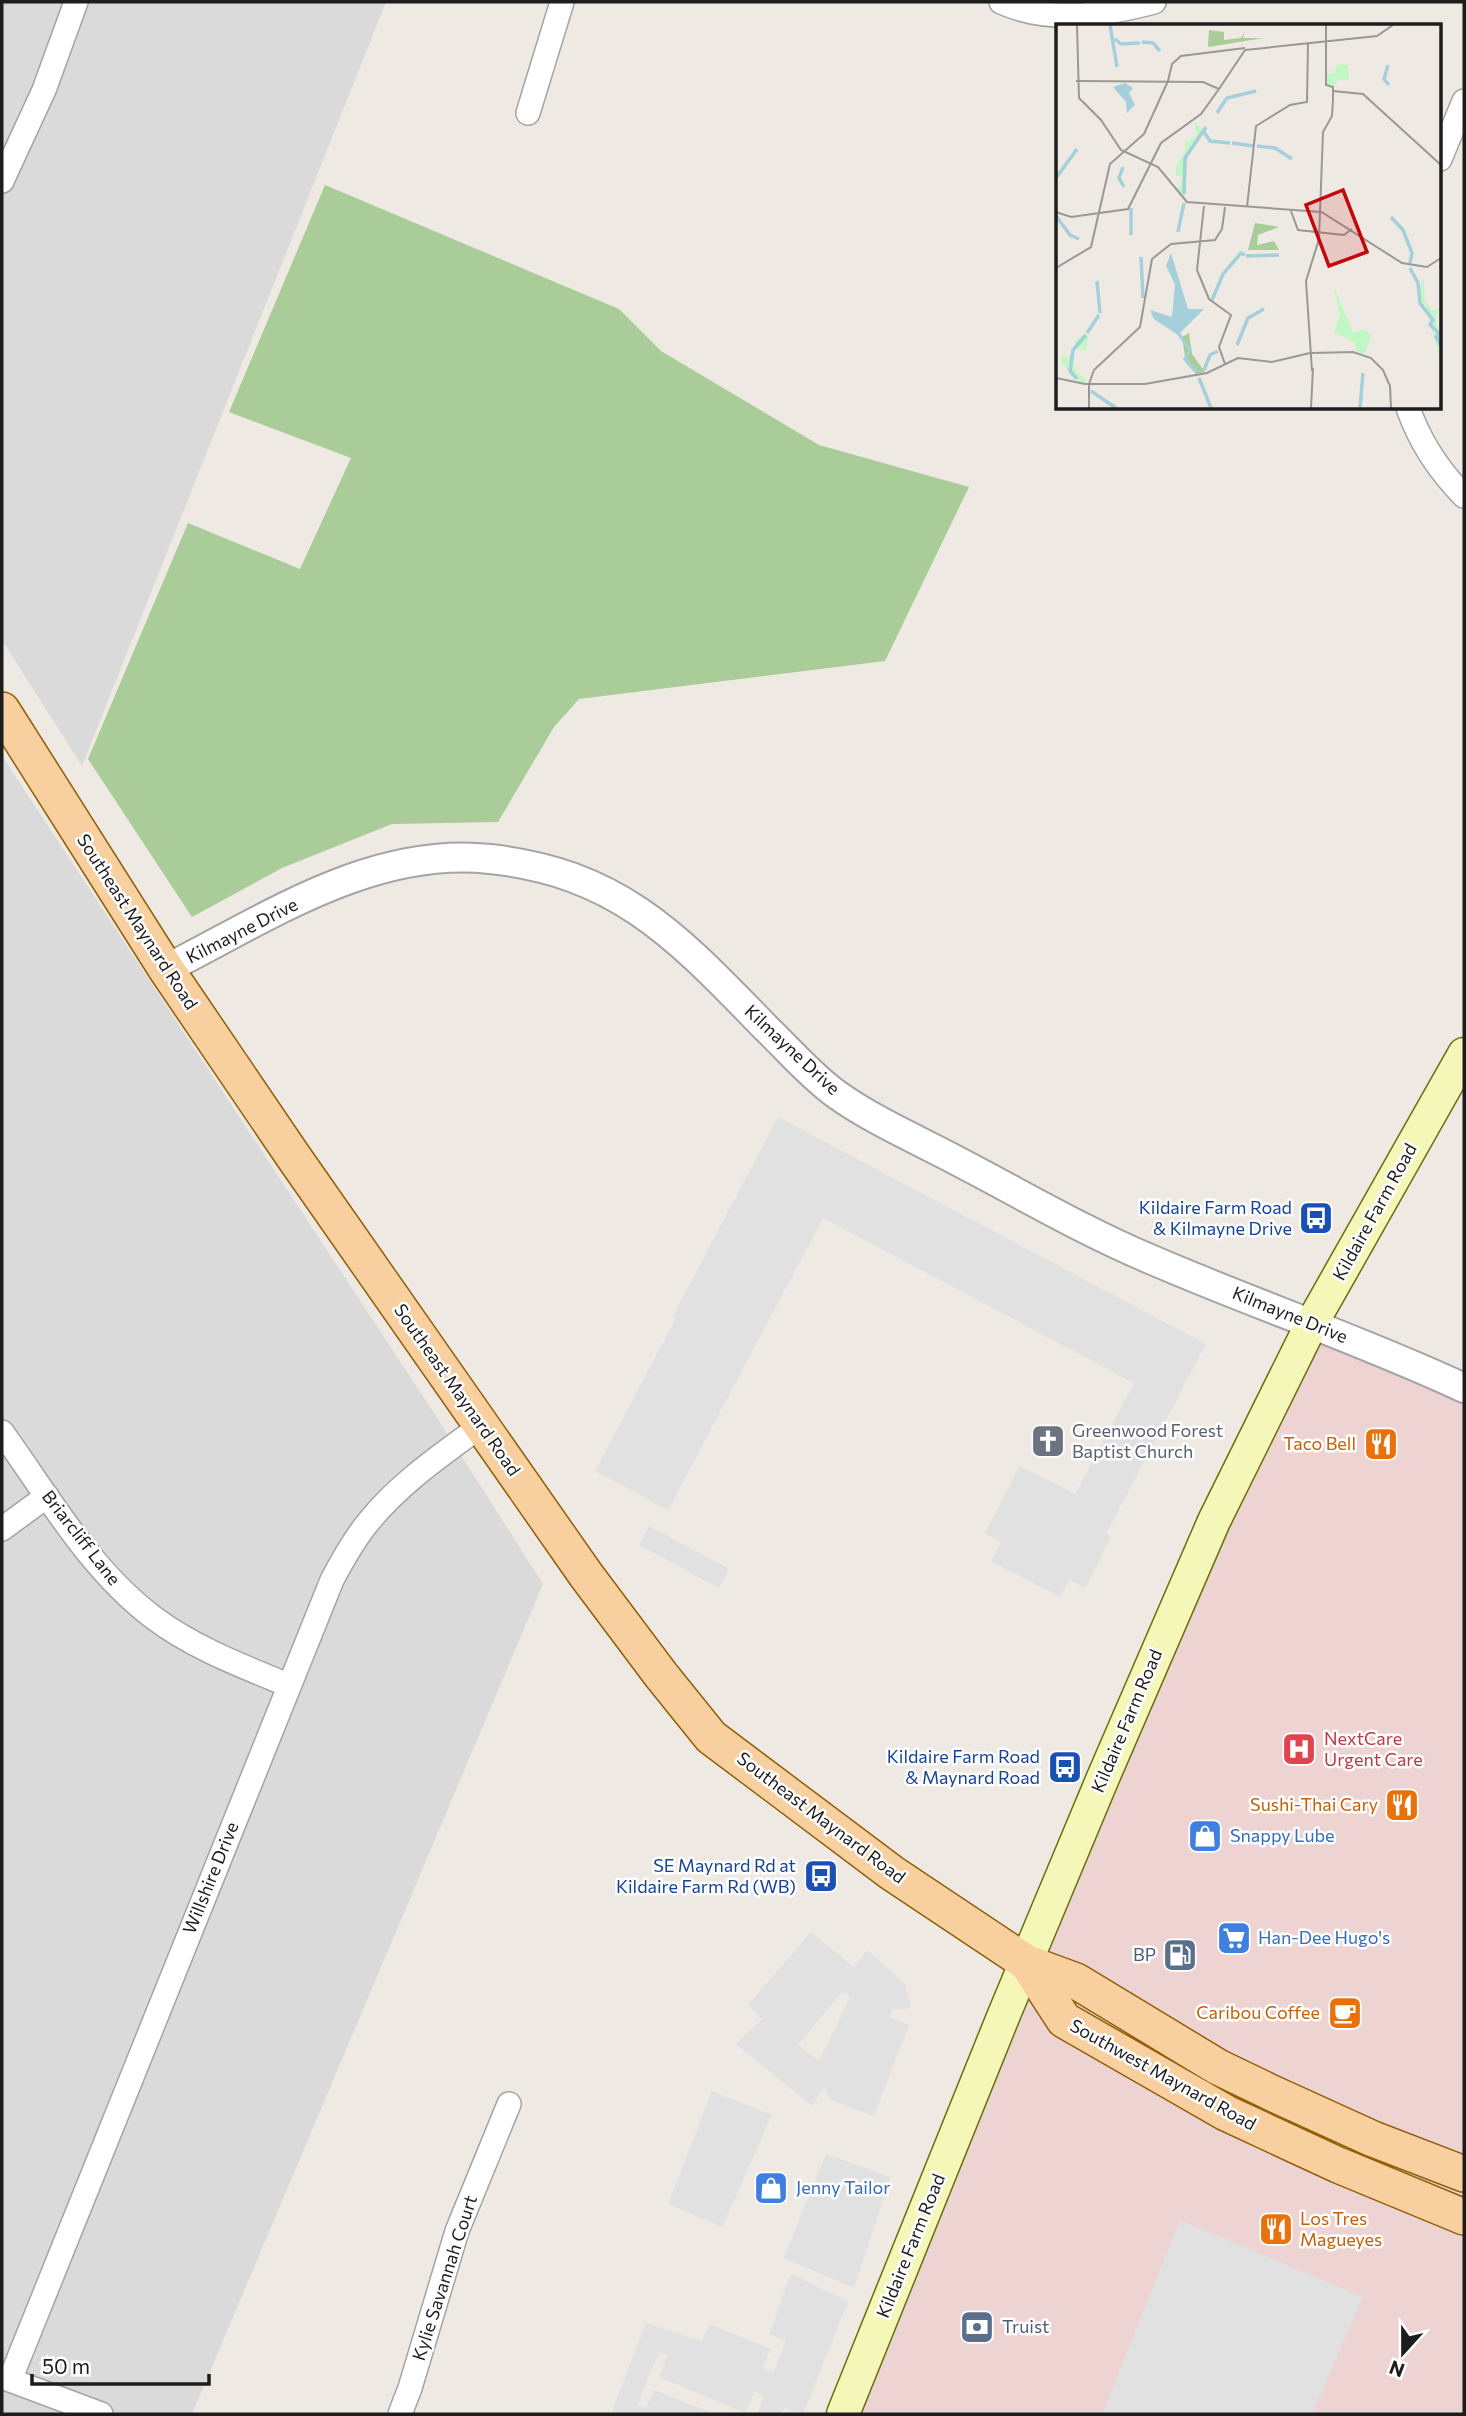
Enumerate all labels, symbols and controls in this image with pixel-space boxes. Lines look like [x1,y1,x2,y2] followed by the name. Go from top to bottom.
[1056,24,1442,410] inset map
[73,829,203,1013] street label: Southeast Maynard Road
[182,893,301,968] street label: Kilmayne Drive
[740,1000,845,1099] street label: Kilmayne Drive
[1327,1139,1421,1284] street label: Kildaire Farm Road
[1139,1196,1292,1239] place label: Kildaire Farm Road & Kilmayne Drive
[1297,1199,1335,1237] bus stop icon: Kildaire Farm Road & Kilmayne Drive
[1230,1281,1351,1347] street label: Kilmayne Drive
[390,1299,526,1480] street label: Southeast Maynard Road
[1072,1419,1223,1462] place label: Greenwood Forest Baptist Church
[1029,1422,1067,1460] church icon: Greenwood Forest Baptist Church
[1362,1425,1400,1463] restaurant icon: Taco Bell
[1283,1432,1356,1454] place label: Taco Bell
[38,1485,126,1589] street label: Briarcliff Lane
[1086,1646,1166,1795] street label: Kildaire Farm Road
[1324,1727,1423,1770] place label: NextCare Urgent Care
[1280,1730,1318,1768] hospital icon: NextCare Urgent Care
[887,1745,1040,1788] place label: Kildaire Farm Road & Maynard Road
[733,1747,910,1888] street label: Southeast Maynard Road
[1046,1748,1084,1786] bus stop icon: Kildaire Farm Road & Maynard Road
[1383,1786,1421,1824] restaurant icon: Sushi-Thai Cary
[1250,1793,1378,1815] place label: Sushi-Thai Cary
[1186,1817,1224,1855] shop icon: Snappy Lube
[178,1819,242,1937] street label: Willshire Drive
[1230,1824,1335,1846] place label: Snappy Lube
[616,1854,796,1897] place label: SE Maynard Rd at Kildaire Farm Rd (WB)
[802,1857,840,1895] bus stop icon: SE Maynard Rd at Kildaire Farm Rd (WB)
[1215,1919,1253,1957] supermarket icon: Han-Dee Hugo's
[1258,1926,1390,1948] place label: Han-Dee Hugo's
[1161,1936,1199,1974] fuel station icon: BP
[1133,1943,1156,1965] place label: BP
[1326,1994,1364,2032] cafe icon: Caribou Coffee
[1196,2001,1320,2023] place label: Caribou Coffee
[1067,2014,1260,2135] street label: Southwest Maynard Road
[752,2169,790,2207] shop icon: Jenny Tailor
[871,2170,949,2321] street label: Kildaire Farm Road
[796,2176,890,2198] place label: Jenny Tailor
[407,2192,481,2363] street label: Kylie Savannah Court
[1300,2207,1382,2250] place label: Los Tres Magueyes
[1257,2210,1295,2248] restaurant icon: Los Tres Magueyes
[958,2308,996,2346] bank icon: Truist
[1002,2315,1049,2337] place label: Truist
[1368,2318,1438,2388] north arrow
[32,2342,208,2386] scale bar
[42,2353,90,2378] text: 50 m
[1386,2356,1408,2383] text: N

